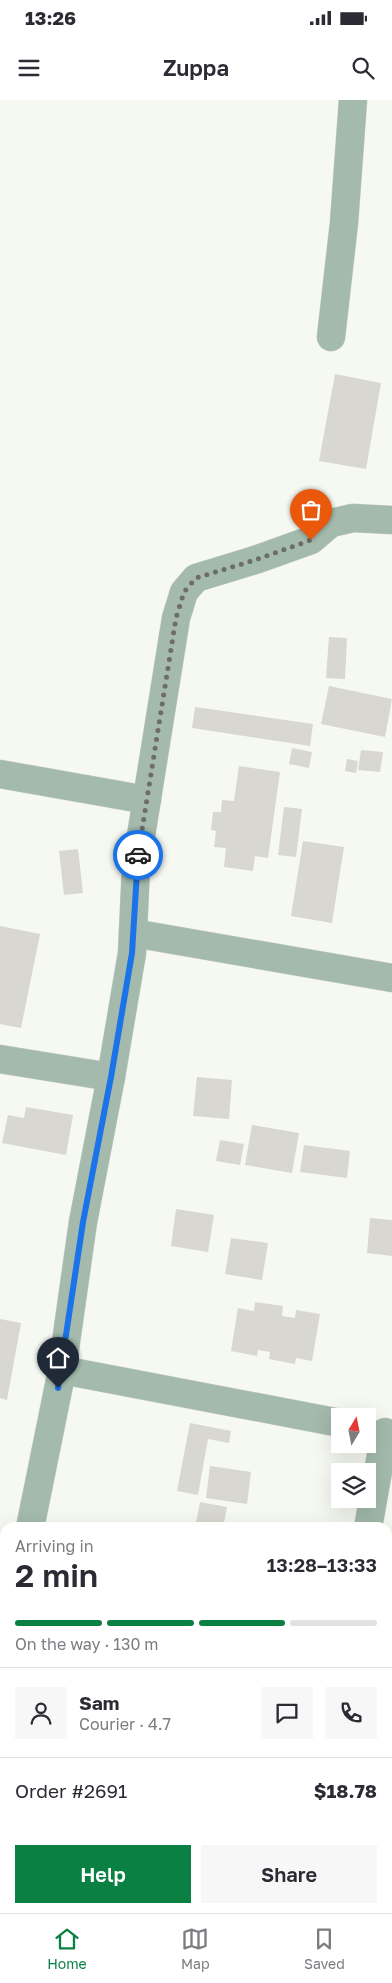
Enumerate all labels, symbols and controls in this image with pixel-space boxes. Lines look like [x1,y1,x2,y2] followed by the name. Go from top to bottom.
[25,6,76,29] text: 13:26
[15,54,43,82] icon: menu
[163,54,229,81] text: Zuppa
[349,54,377,82] icon: search
[290,489,332,540] pin
[297,496,325,524] icon: bag
[113,830,163,880] courier
[124,841,152,869] icon: car
[37,1337,79,1388] pin
[44,1344,72,1372] icon: home
[331,1408,376,1452] north arrow
[331,1408,376,1508] map controls
[331,1463,376,1508] button: layers
[15,1536,94,1556] text: Arriving in
[267,1553,377,1576] text: 13:28–13:33
[15,1556,98,1594] text: 2 min
[15,1634,159,1654] text: On the way · 130 m
[15,1687,67,1739] button: person
[261,1687,313,1739] button: chat
[325,1687,377,1739] button: phone
[79,1691,119,1714] text: Sam
[79,1714,171,1734] text: Courier · 4.7
[15,1779,127,1802] text: Order #2691
[314,1779,377,1802] text: $18.78
[15,1845,191,1903] button: Help
[201,1845,377,1903] button: Share
[47,1925,87,1972] tab: Home
[181,1925,210,1972] tab: Map
[304,1925,345,1972] tab: Saved

